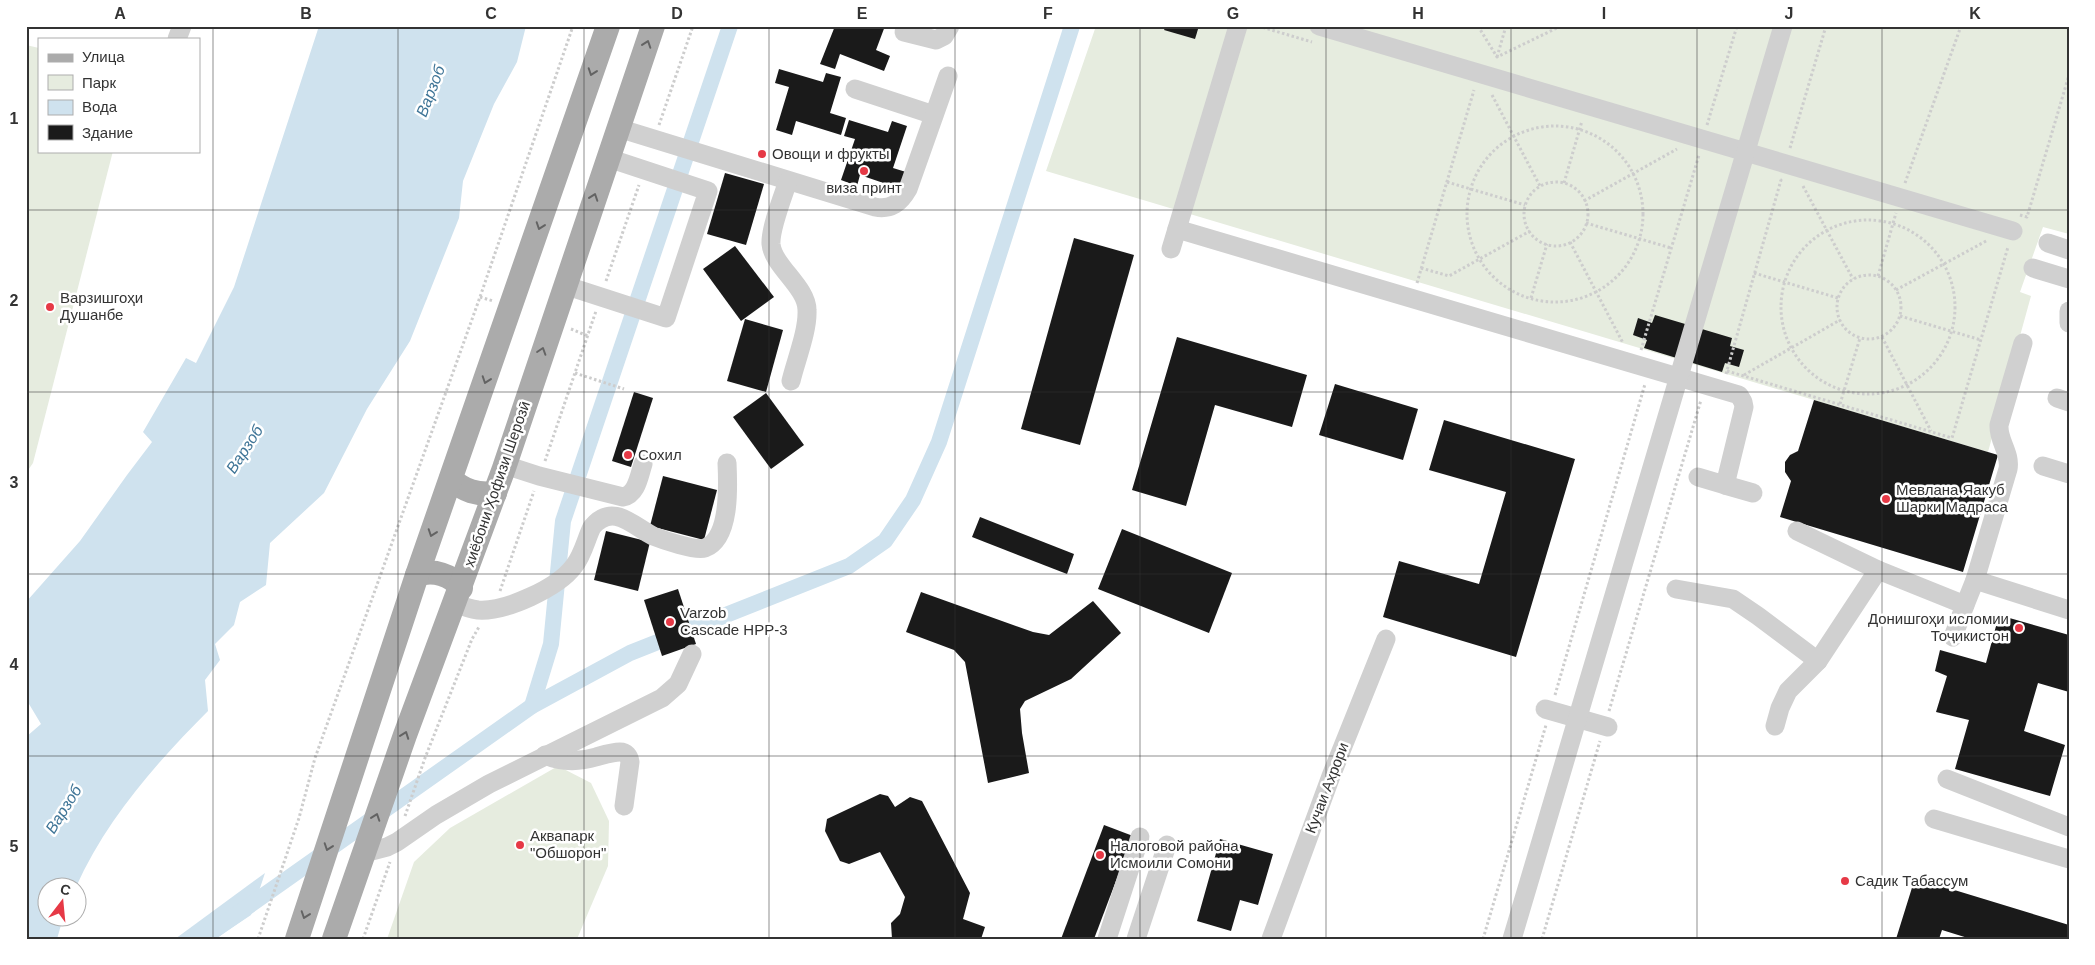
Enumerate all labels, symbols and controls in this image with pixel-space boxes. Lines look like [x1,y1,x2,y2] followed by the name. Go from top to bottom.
[114,5,126,22] text: A
[300,5,312,22] text: B
[485,5,497,22] text: C
[671,5,683,22] text: D
[857,5,868,22] text: E
[1043,5,1053,22] text: F
[1227,5,1239,22] text: G
[1412,5,1424,22] text: H
[1602,5,1606,22] text: I
[1785,5,1793,22] text: J
[1969,5,1981,22] text: K
[38,38,200,152] legend
[641,40,651,48] one-way arrow
[82,48,125,65] text: Улица
[413,62,448,119] water label: Варзоб
[588,68,598,76] one-way arrow
[82,74,116,91] text: Парк
[82,98,118,115] text: Вода
[10,110,19,127] text: 1
[82,124,133,141] text: Здание
[772,145,890,162] place label: Овощи и фрукты
[756,148,768,160] marker: Овощи и фрукты
[858,165,870,177] marker: виза принт
[826,179,902,196] place label: виза принт
[588,194,598,202] one-way arrow
[535,222,545,230] one-way arrow
[60,289,143,323] place label: Варзишгоҳи Душанбе
[10,292,19,309] text: 2
[44,301,56,313] marker: Варзишгоҳи Душанбе
[536,348,546,356] one-way arrow
[482,375,492,383] one-way arrow
[460,399,533,569] street label: хиёбони Ҳофизи Шерозӣ
[223,421,267,476] water label: Варзоб
[638,446,682,463] place label: Сохил
[622,449,634,461] marker: Сохил
[10,474,19,491] text: 3
[1896,481,2008,515] place label: Мевлана Яакуб Шарки Мадраса
[1880,493,1892,505] marker: Мевлана Яакуб Шарки Мадраса
[428,528,438,537] one-way arrow
[680,604,788,638] place label: Varzob Cascade HPP-3
[1868,610,2009,644] place label: Донишгоҳи исломии Тоҷикистон
[664,616,676,628] marker: Varzob Cascade HPP-3
[2013,622,2025,634] marker: Донишгоҳи исломии Тоҷикистон
[10,656,19,673] text: 4
[399,731,409,740] one-way arrow
[1301,740,1352,836] street label: Кучаи Ахрори
[42,781,85,836] water label: Варзоб
[370,813,380,822] one-way arrow
[530,827,606,861] place label: Аквапарк "Обшорон"
[1110,837,1239,871] place label: Налоговой района Исмоили Сомони
[10,838,19,855] text: 5
[514,839,526,851] marker: Аквапарк "Обшорон"
[324,842,334,850] one-way arrow
[1094,849,1106,861] marker: Налоговой района Исмоили Сомони
[1855,872,1968,889] place label: Садик Табассум
[1839,875,1851,887] marker: Садик Табассум
[38,878,88,928] north arrow
[59,880,73,899] text: С
[301,911,311,919] one-way arrow

